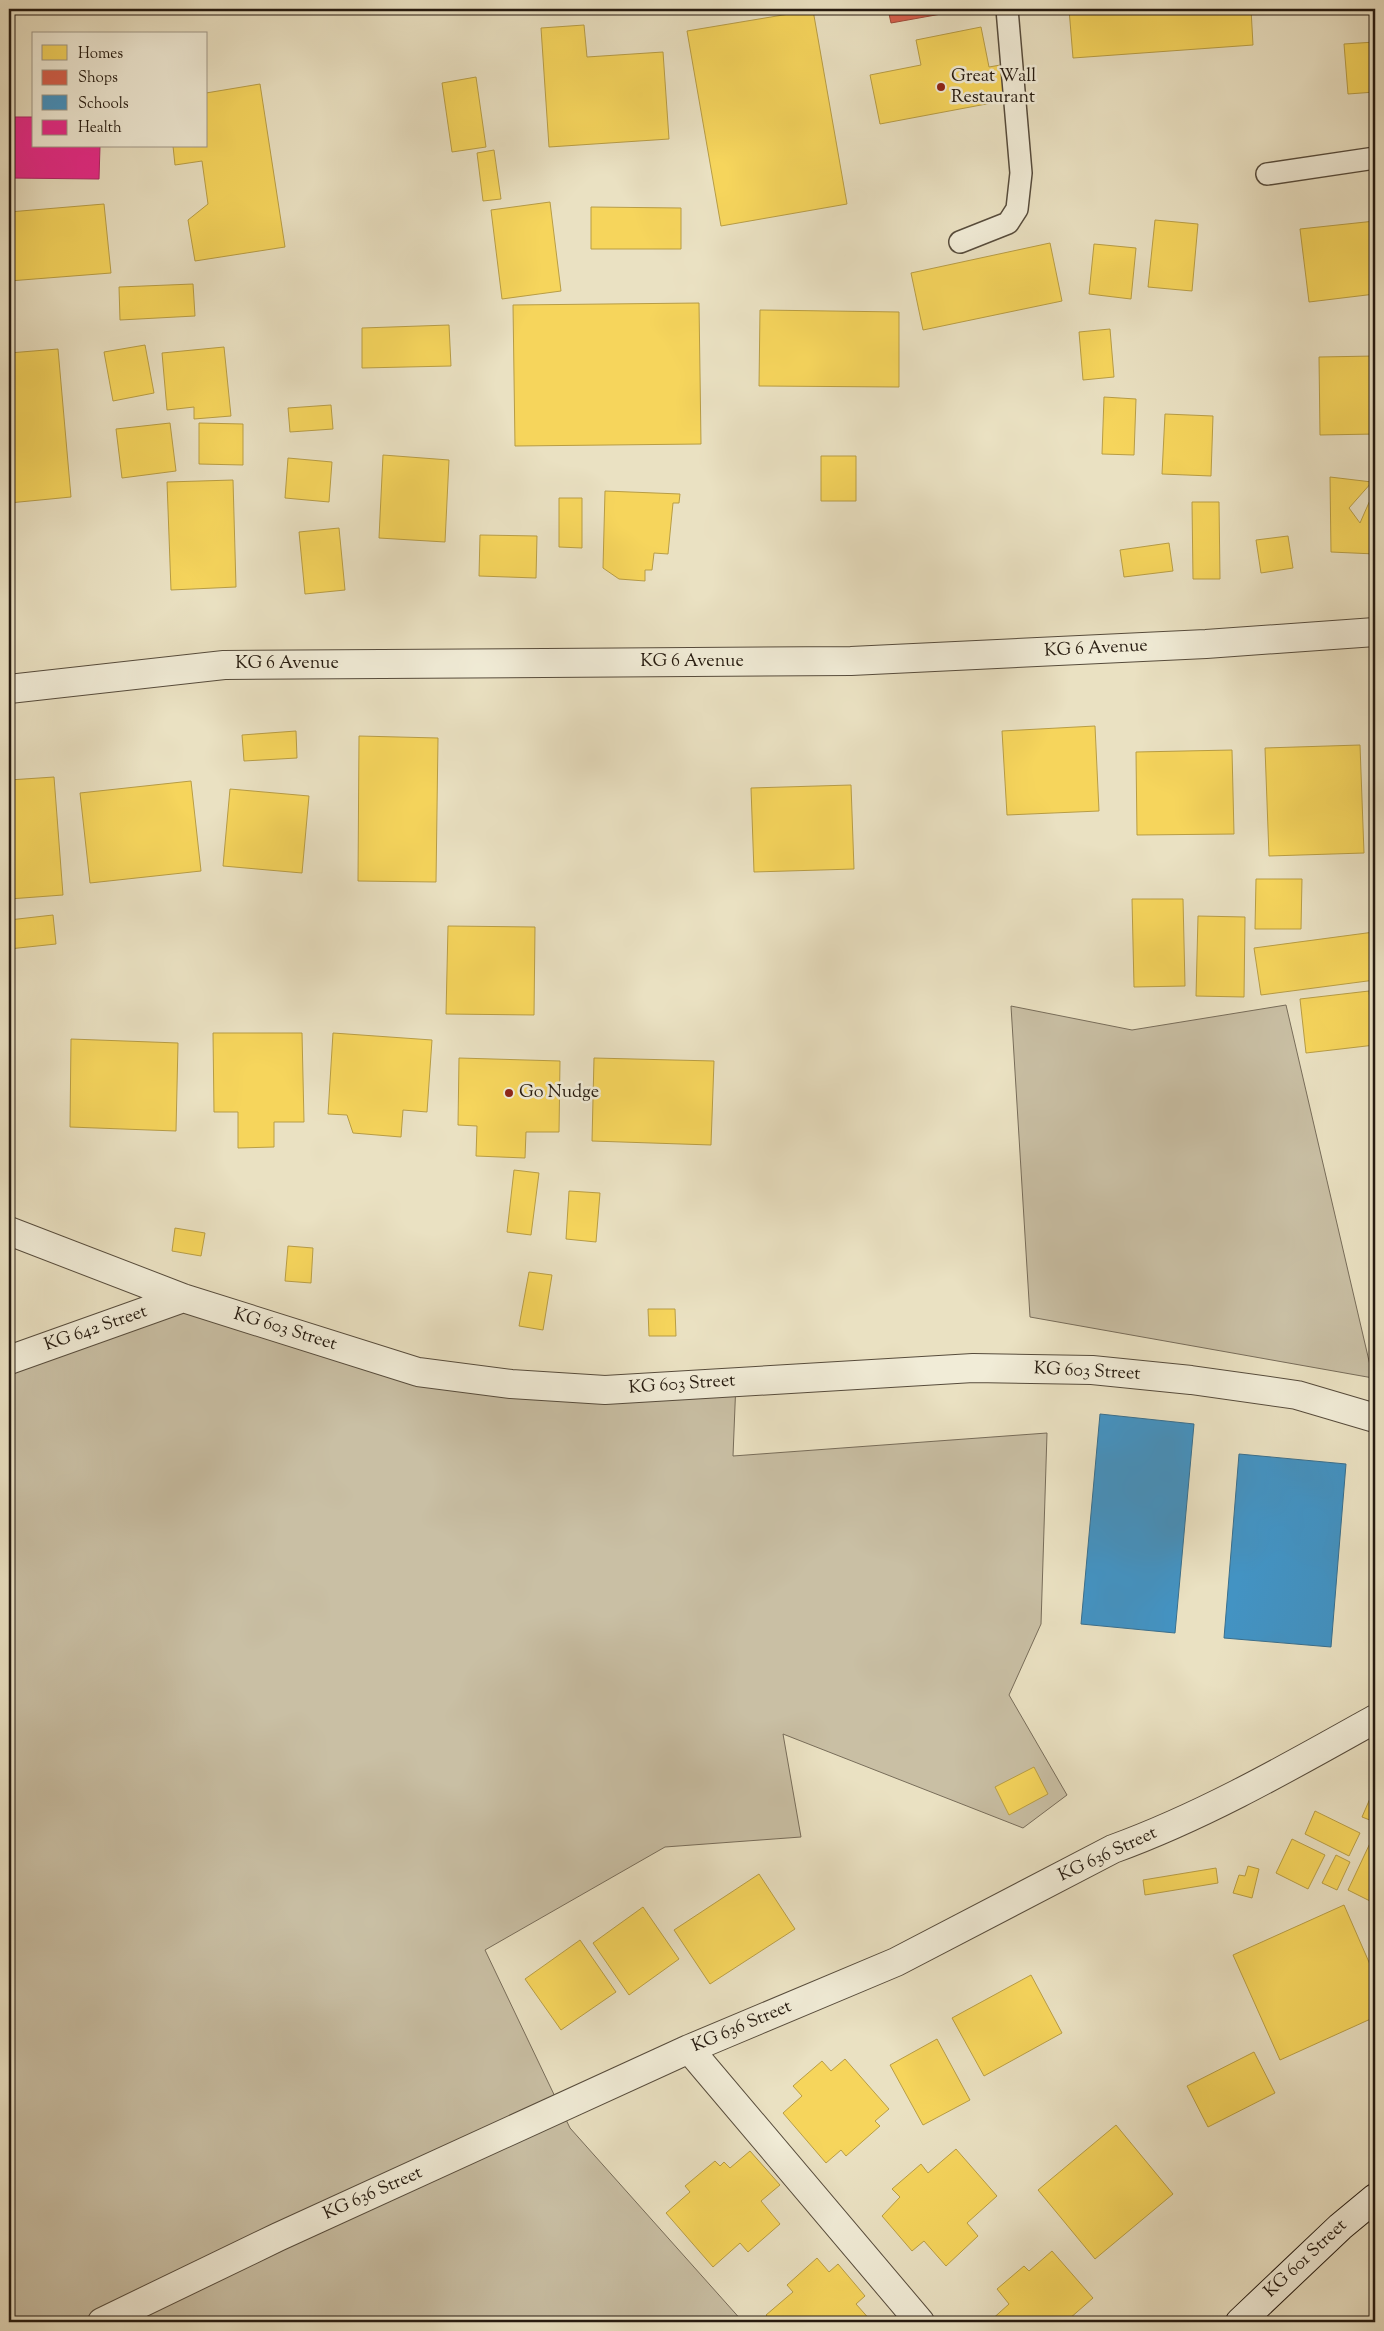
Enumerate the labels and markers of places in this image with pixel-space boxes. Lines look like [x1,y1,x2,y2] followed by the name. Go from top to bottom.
[951,64,1036,111] place label: Great Wall Restaurant
[935,81,947,93] marker: Great Wall Restaurant
[519,1080,599,1106] place label: Go Nudge
[503,1087,515,1099] marker: Go Nudge

